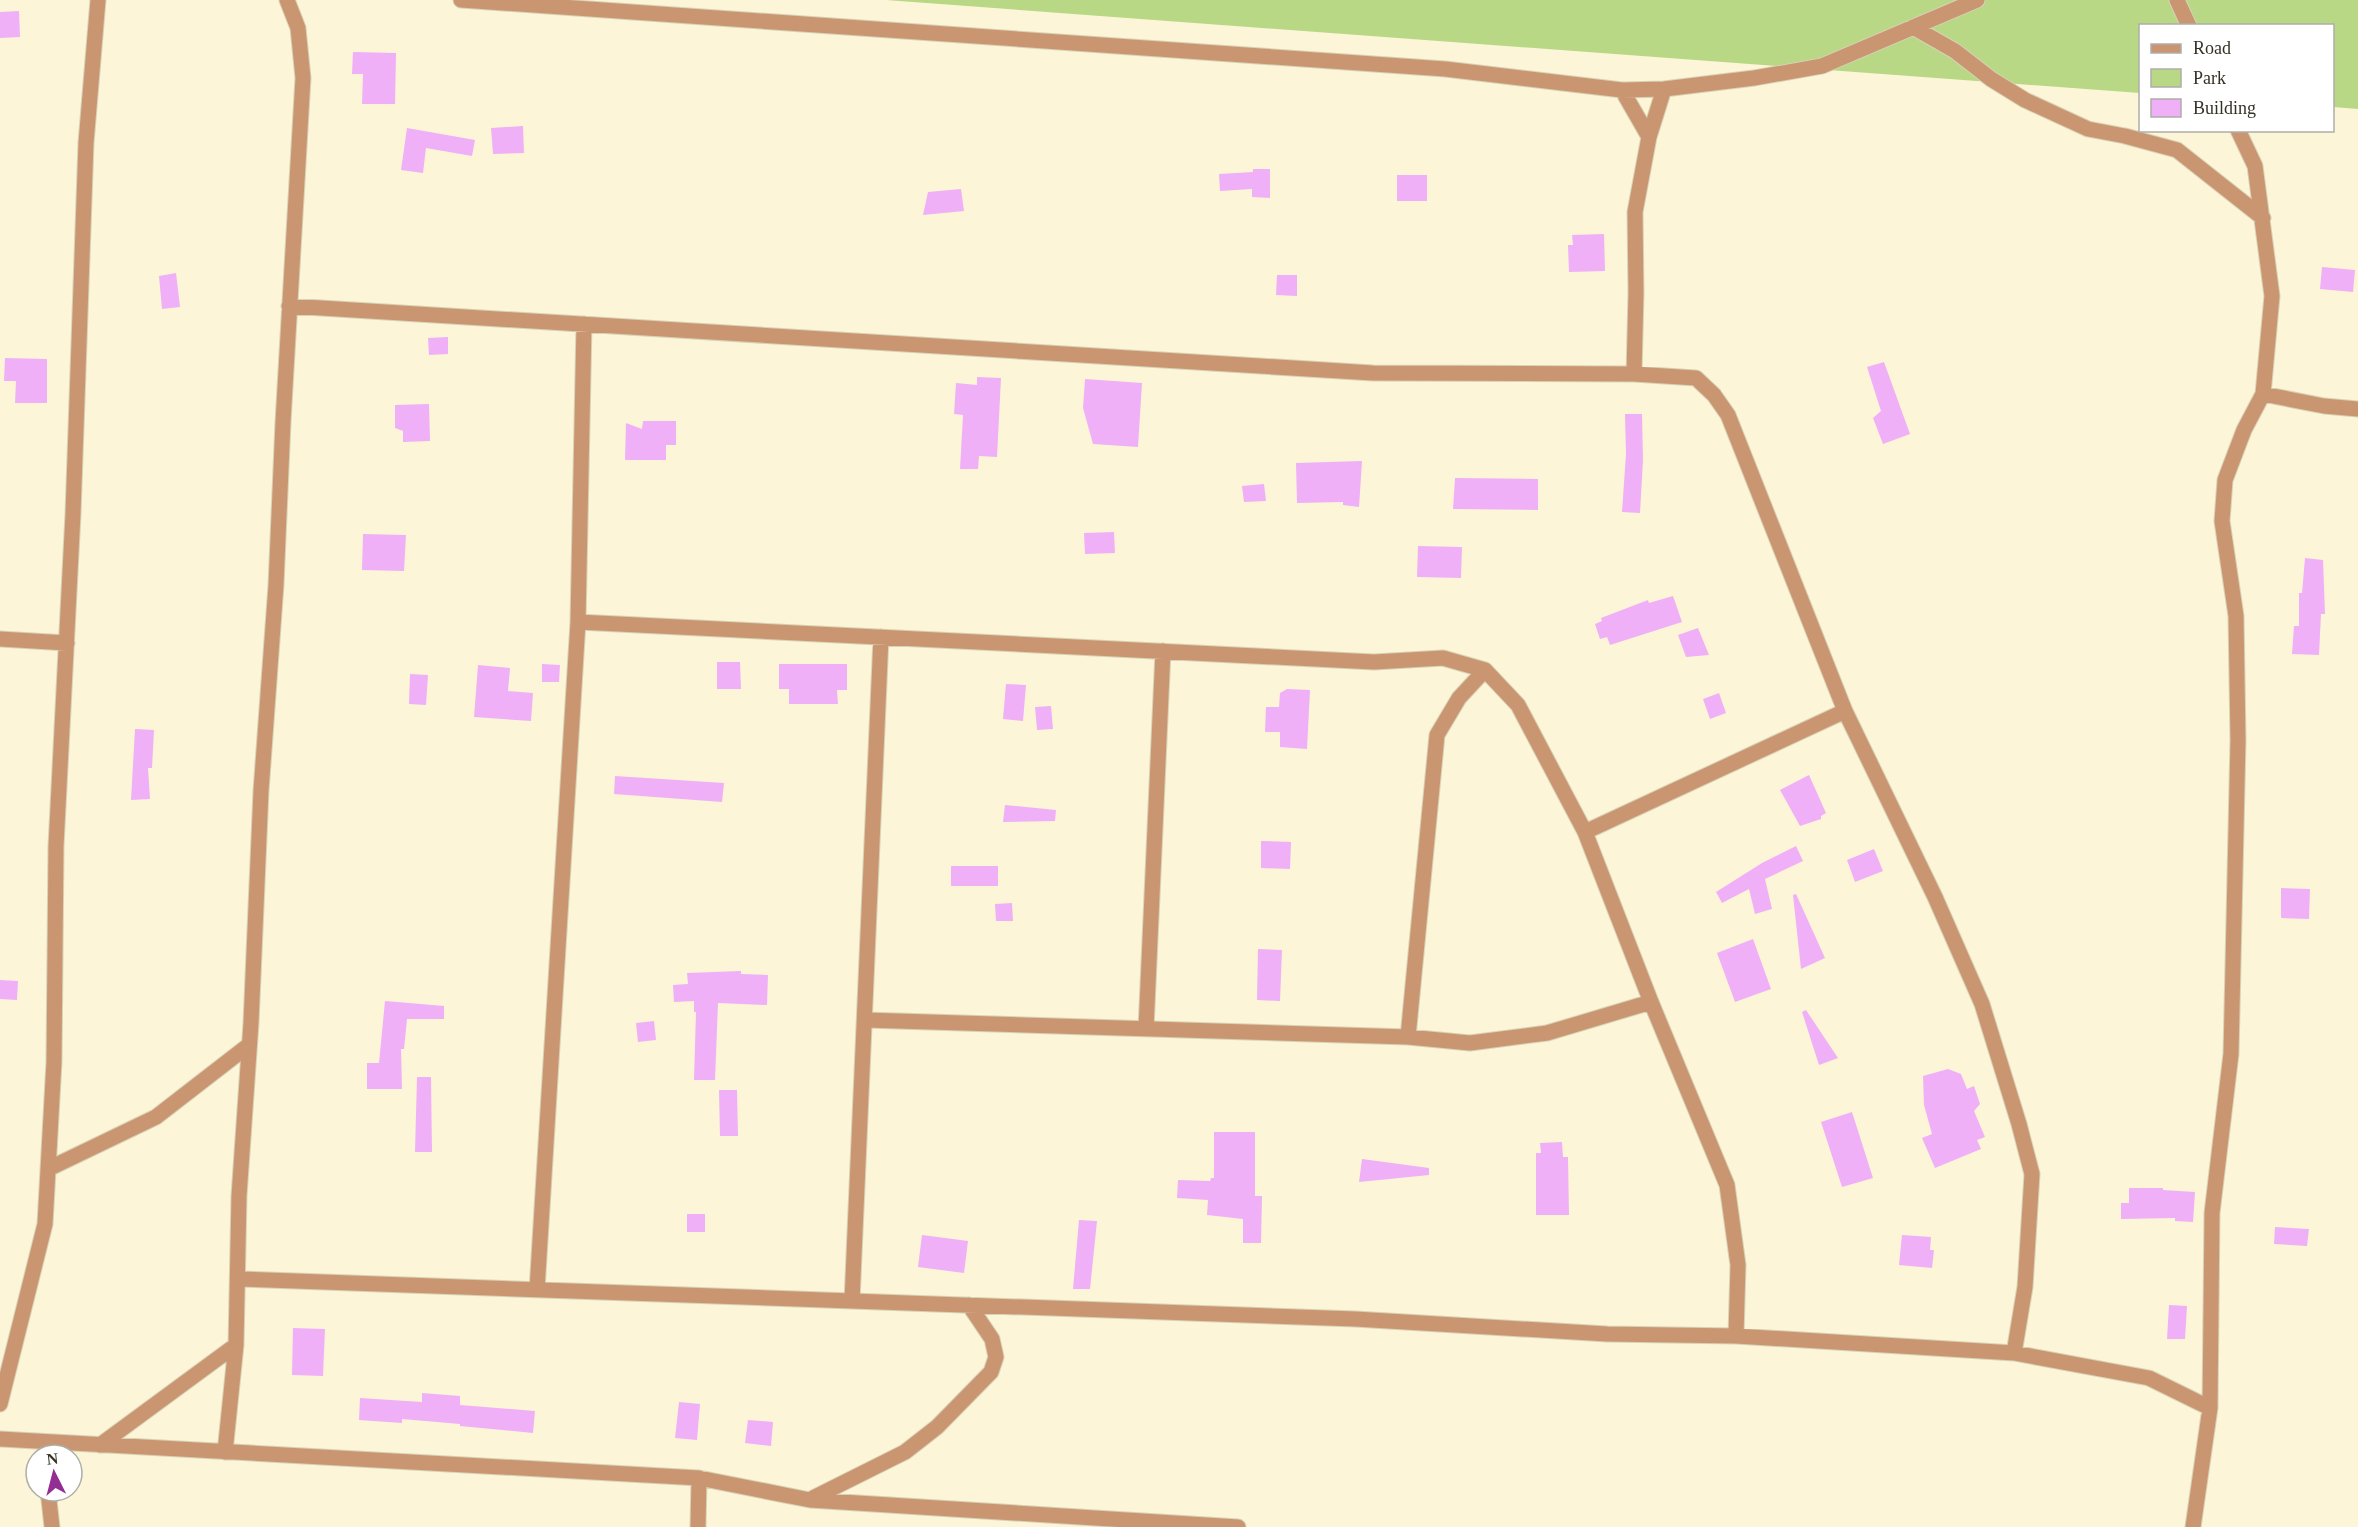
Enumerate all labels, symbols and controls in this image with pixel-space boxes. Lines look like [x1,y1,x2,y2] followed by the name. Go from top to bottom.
[2139,24,2334,132] legend
[2193,38,2231,58] text: Road
[2193,68,2226,88] text: Park
[2193,98,2256,118] text: Building
[24,1443,84,1503] north arrow
[46,1449,60,1468] text: N

